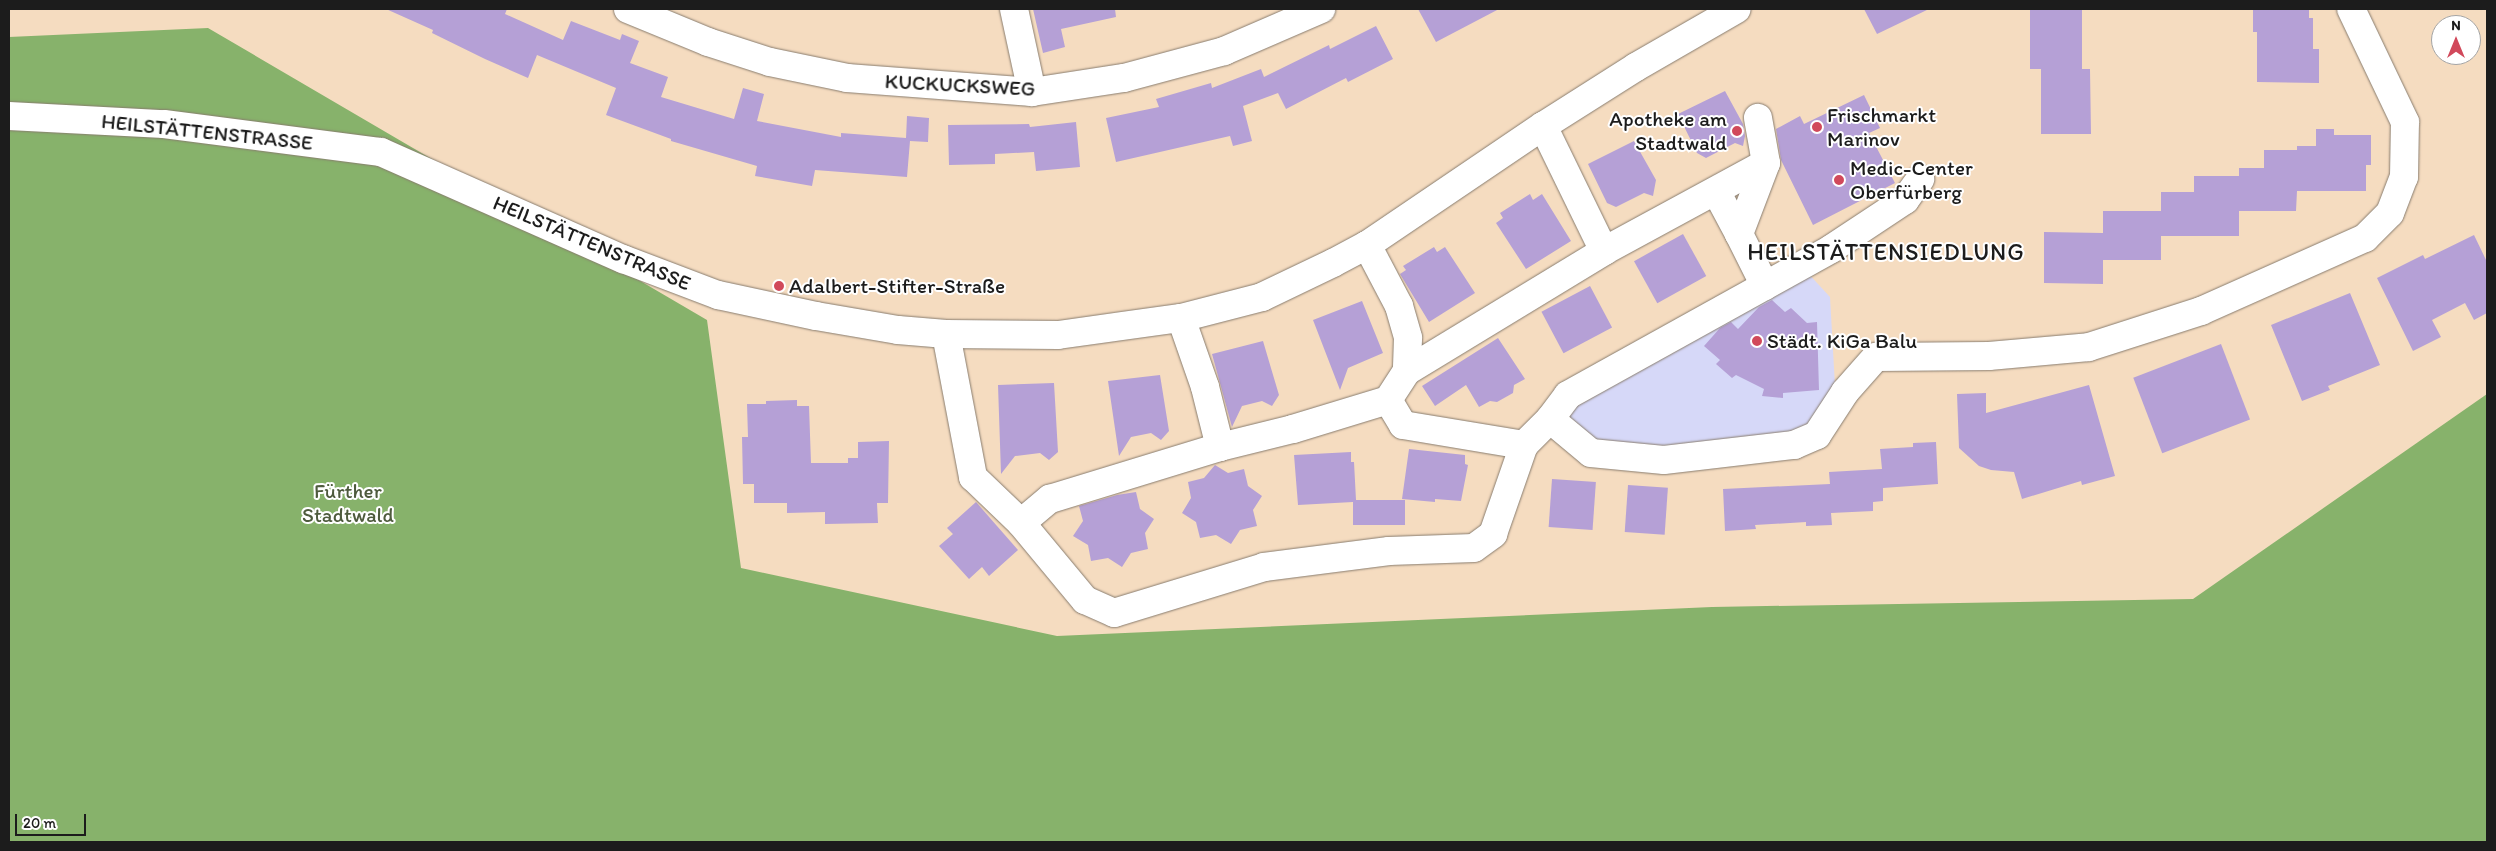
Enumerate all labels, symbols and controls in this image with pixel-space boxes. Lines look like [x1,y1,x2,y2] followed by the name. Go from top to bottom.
[2431,15,2481,65] north arrow
[2451,17,2461,34] text: N
[884,68,1036,102] street label: KUCKUCKSWEG
[1827,102,1936,152] place label: Frischmarkt Marinov
[1608,106,1727,156] place label: Apotheke am Stadtwald
[100,108,314,156] street label: HEILSTÄTTENSTRASSE
[1811,121,1823,133] marker: Frischmarkt Marinov
[1731,125,1743,137] marker: Apotheke am Stadtwald
[1850,155,1973,205] place label: Medic-Center Oberfürberg
[1832,173,1846,187] marker: Medic-Center Oberfürberg
[489,190,695,296] street label: HEILSTÄTTENSTRASSE
[1747,238,2025,266] district label: HEILSTÄTTENSIEDLUNG
[789,273,1005,299] place label: Adalbert-Stifter-Straße
[773,280,785,292] marker: Adalbert-Stifter-Straße
[1767,328,1917,354] place label: Städt. KiGa Balu
[1751,335,1763,347] marker: Städt. KiGa Balu
[302,478,394,528] park label: Fürther Stadtwald
[18,804,89,836] scale bar
[23,814,56,832] text: 20 m

